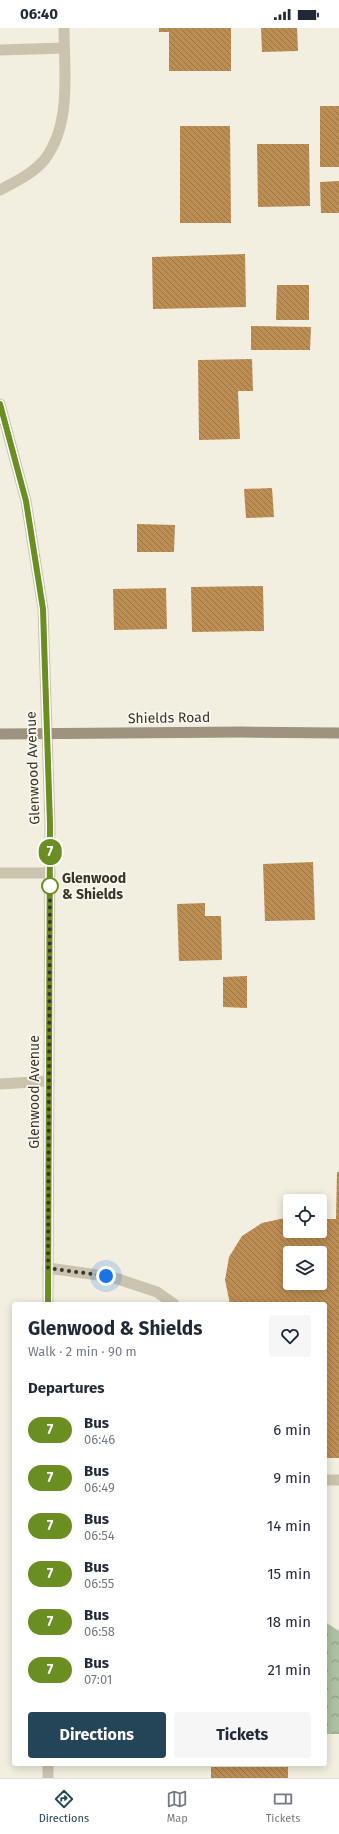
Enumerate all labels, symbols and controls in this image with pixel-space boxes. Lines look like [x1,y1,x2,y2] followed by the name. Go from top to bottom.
[20,5,58,23] text: 06:40
[128,709,210,727] street label: Shields Road
[23,711,43,825] street label: Glenwood Avenue
[37,839,63,865] line badge: 7
[47,843,53,860] text: 7
[62,870,126,903] place label: Glenwood & Shields
[41,877,59,895] marker: Glenwood & Shields
[26,1035,43,1149] street label: Glenwood Avenue
[283,1194,327,1290] map controls
[283,1194,327,1238] button: locate
[283,1246,327,1290] button: layers
[96,1266,116,1286] your location
[269,1315,311,1357] button: heart
[28,1317,202,1340] text: Glenwood & Shields
[28,1344,137,1359] text: Walk · 2 min · 90 m
[28,1379,105,1397] text: Departures
[84,1414,109,1432] text: Bus
[47,1421,53,1438] text: 7
[273,1421,311,1439] text: 6 min
[84,1432,115,1447] text: 06:46
[84,1462,109,1480] text: Bus
[47,1469,53,1486] text: 7
[273,1469,311,1487] text: 9 min
[84,1480,115,1495] text: 06:49
[84,1510,109,1528] text: Bus
[47,1517,53,1534] text: 7
[267,1517,311,1535] text: 14 min
[84,1528,115,1543] text: 06:54
[84,1558,109,1576] text: Bus
[47,1565,53,1582] text: 7
[267,1565,311,1583] text: 15 min
[84,1576,114,1591] text: 06:55
[84,1606,109,1624] text: Bus
[47,1613,53,1630] text: 7
[266,1613,311,1631] text: 18 min
[84,1624,115,1639] text: 06:58
[84,1654,109,1672] text: Bus
[47,1661,53,1678] text: 7
[268,1661,311,1679] text: 21 min
[84,1672,112,1687] text: 07:01
[28,1712,166,1758] button: Directions
[174,1712,311,1758] button: Tickets
[39,1788,89,1825] tab: Directions
[166,1788,188,1825] tab: Map
[266,1788,300,1825] tab: Tickets

